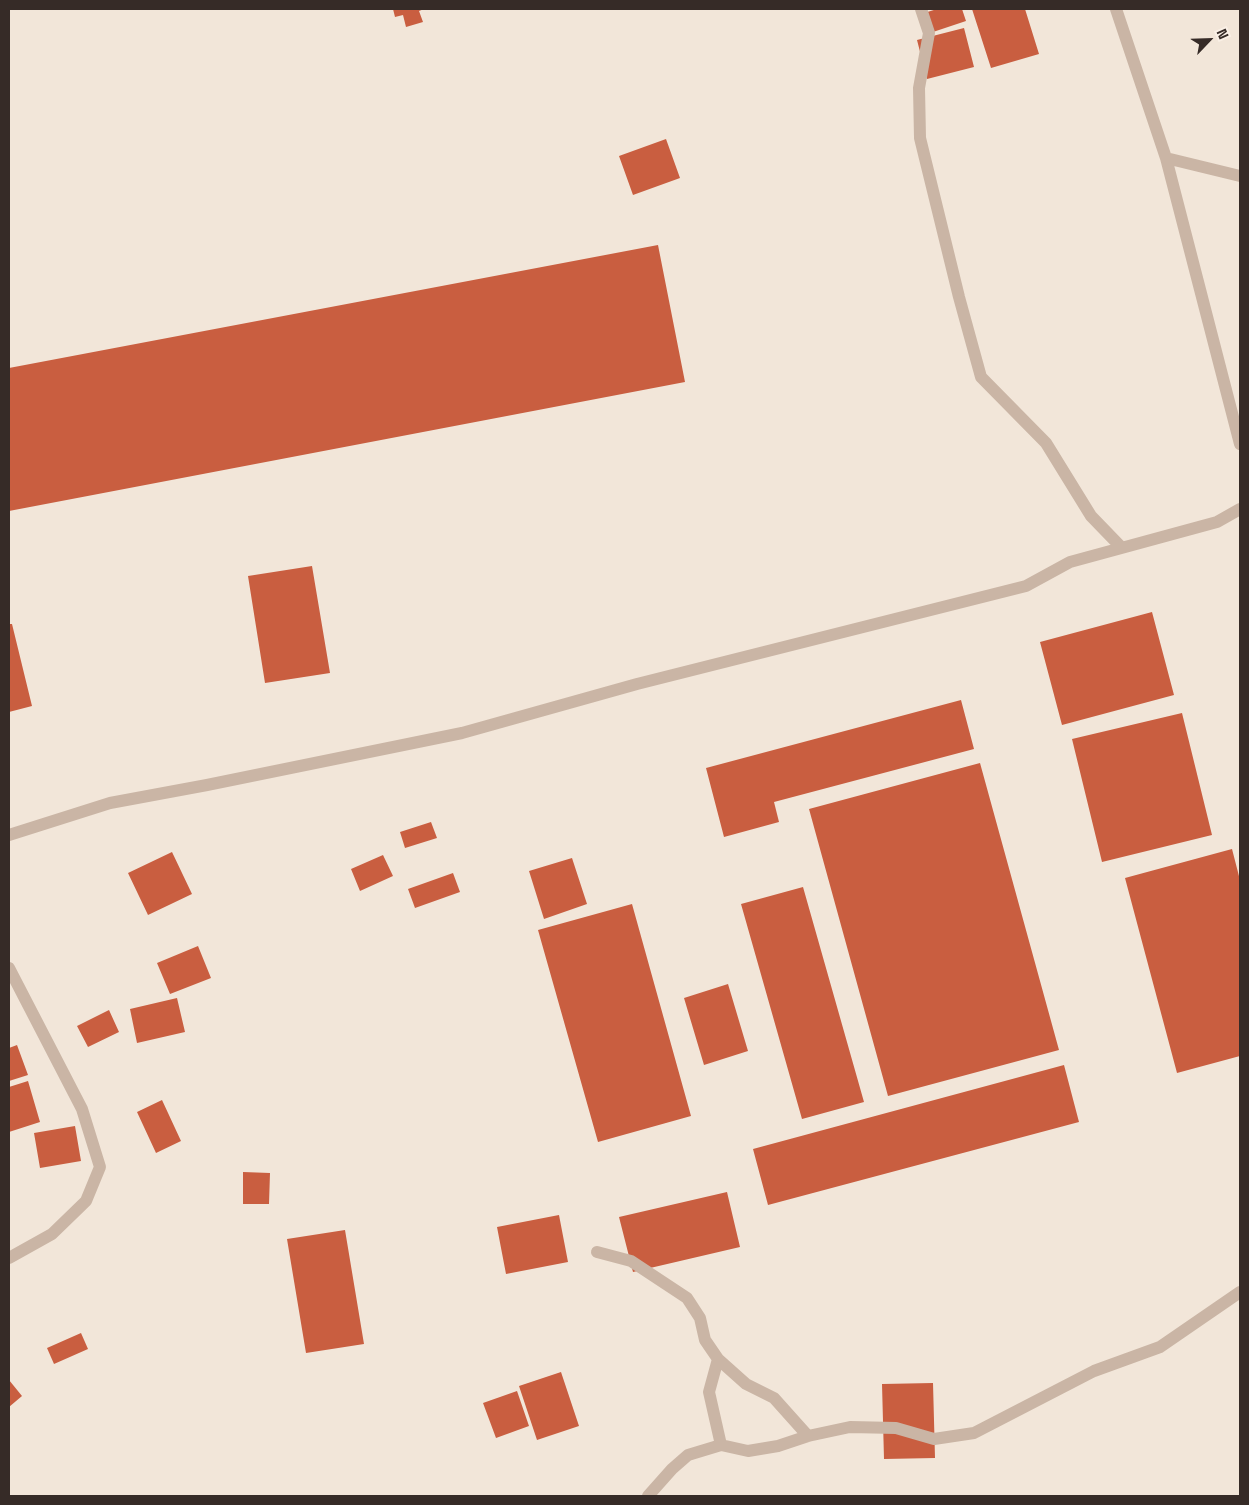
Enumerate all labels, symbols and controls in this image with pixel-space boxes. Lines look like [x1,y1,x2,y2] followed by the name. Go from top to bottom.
[1184,15,1234,65] north arrow
[1213,26,1233,42] text: N

